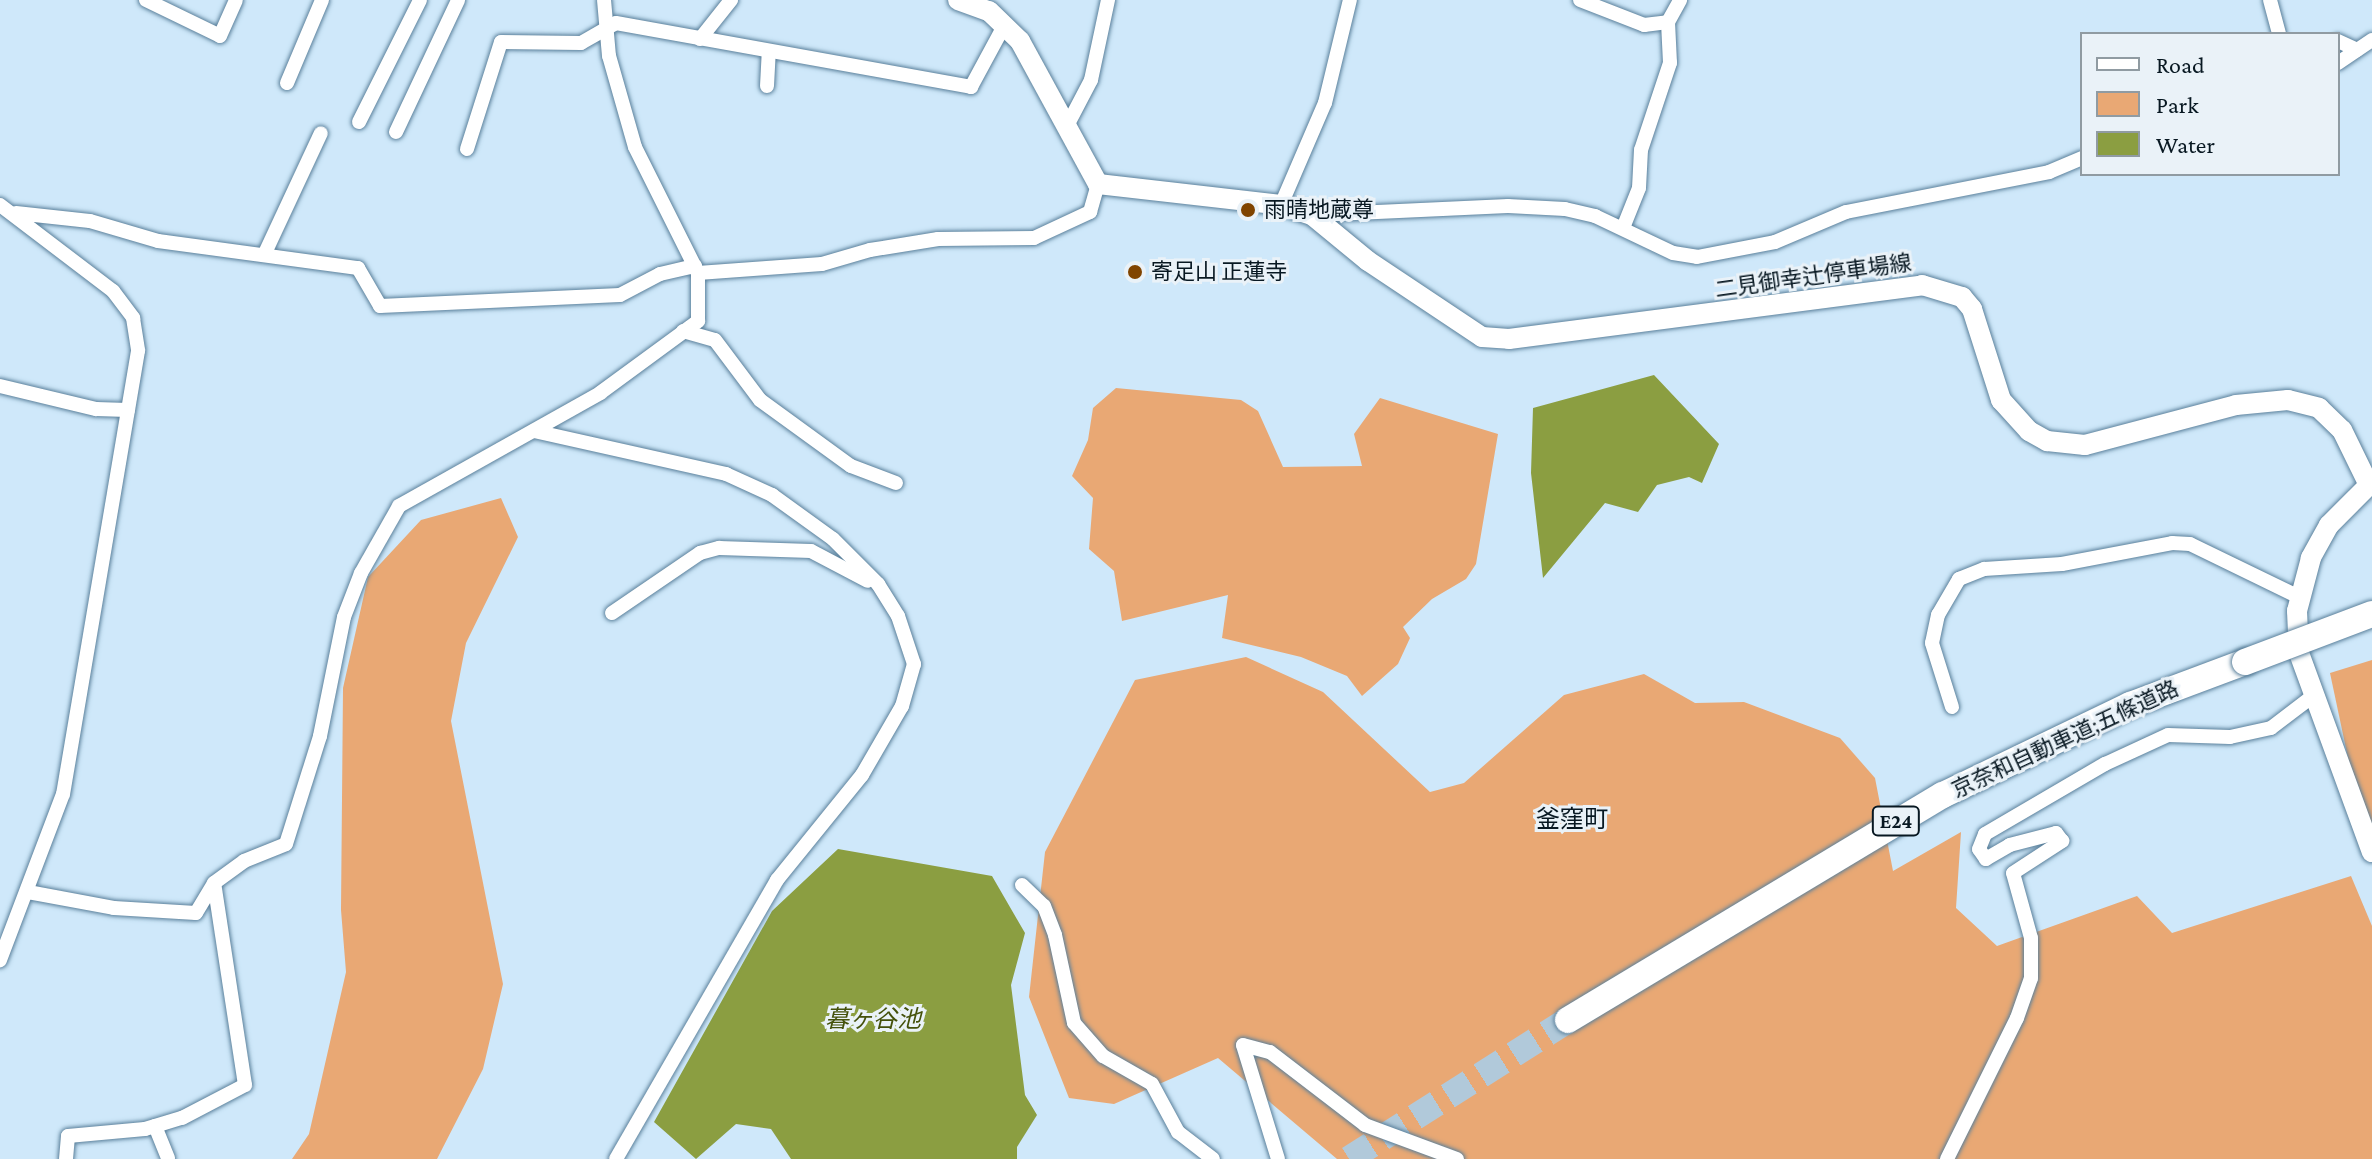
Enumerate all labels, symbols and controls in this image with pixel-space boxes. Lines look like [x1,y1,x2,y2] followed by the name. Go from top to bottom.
[2080,32,2340,176] legend
[2156,51,2205,78] text: Road
[2156,91,2199,118] text: Park
[2156,131,2215,158] text: Water
[1264,197,1374,223] place label: 雨晴地蔵尊
[1239,201,1257,219] marker: 雨晴地蔵尊
[1713,249,1913,303] street label: 二見御幸辻停車場線
[1151,259,1287,285] place label: 寄足山 正蓮寺
[1126,263,1144,281] marker: 寄足山 正蓮寺
[1947,675,2183,803] street label: 京奈和自動車道;五條道路
[1536,805,1608,833] district label: 釜窪町
[1870,805,1922,837] road number: E24
[825,1005,921,1033] water label: 暮ヶ谷池

